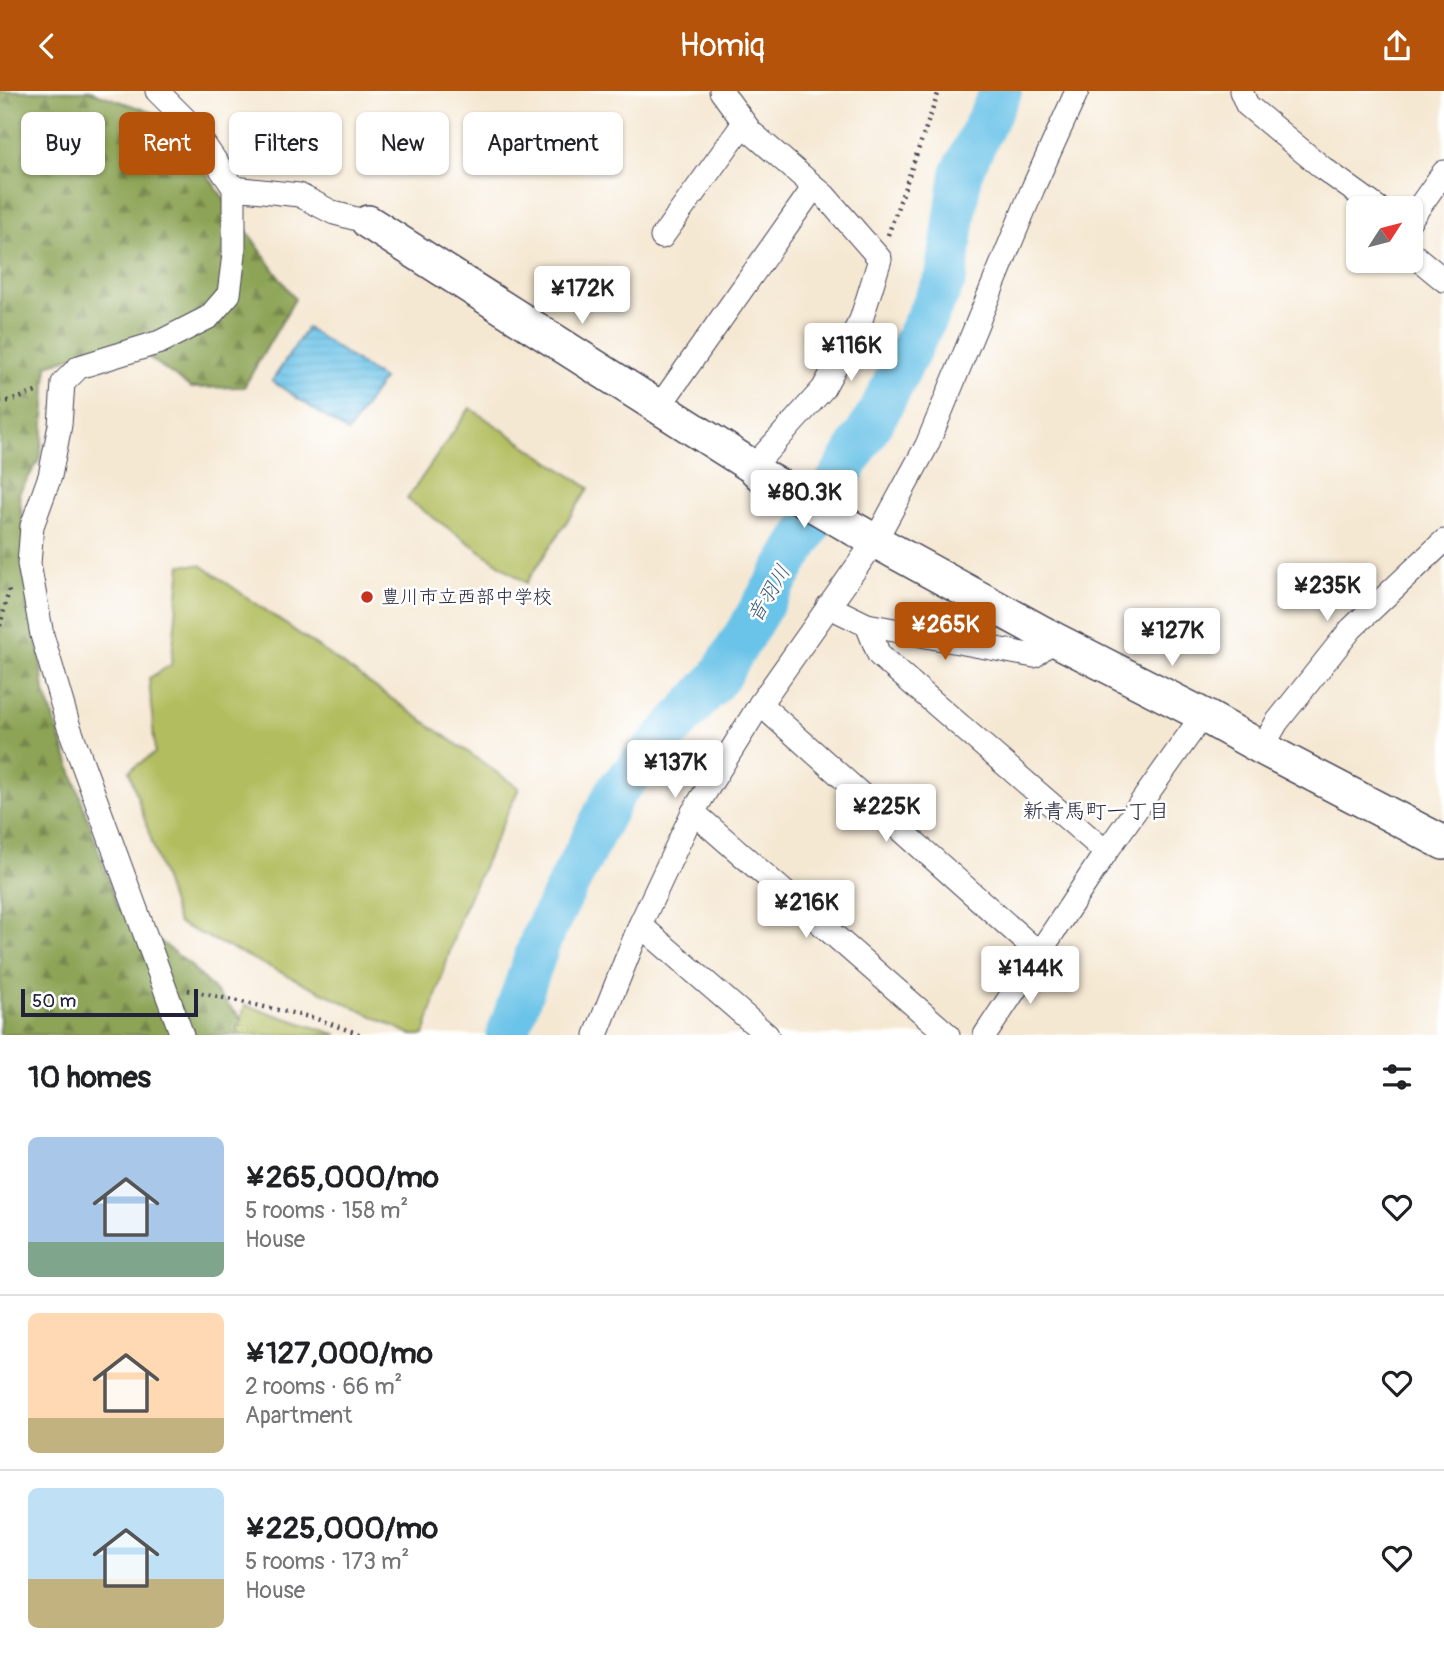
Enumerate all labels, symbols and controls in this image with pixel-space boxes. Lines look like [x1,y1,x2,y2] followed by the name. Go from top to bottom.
[679,26,765,66] text: Homiq
[28,27,66,65] icon: back
[1378,27,1416,65] icon: share
[21,112,105,175] chip: Buy
[119,112,215,175] chip: Rent
[229,112,342,175] chip: Filters
[356,112,449,175] chip: New
[463,112,623,175] chip: Apartment
[1346,196,1423,273] north arrow
[1346,196,1423,273] map controls
[533,267,631,326] pin: ¥172K
[550,274,614,303] text: ¥172K
[802,323,900,383] pin: ¥116K
[820,331,882,360] text: ¥116K
[747,471,861,530] pin: ¥80.3K
[766,478,842,507] text: ¥80.3K
[741,560,797,628] water label: 音羽川
[1278,563,1376,623] pin: ¥235K
[1293,571,1361,600] text: ¥235K
[381,585,552,609] place label: 豊川市立西部中学校
[359,589,375,605] marker: 豊川市立西部中学校
[896,603,994,662] pin: ¥265K
[1123,609,1221,668] pin: ¥127K
[911,610,979,639] text: ¥265K
[1140,616,1204,645] text: ¥127K
[626,741,724,800] pin: ¥137K
[643,748,707,777] text: ¥137K
[837,785,935,844] pin: ¥225K
[852,792,920,821] text: ¥225K
[1023,798,1170,825] district label: 新青馬町一丁目
[757,881,855,940] pin: ¥216K
[773,888,839,917] text: ¥216K
[981,947,1079,1006] pin: ¥144K
[997,954,1063,983] text: ¥144K
[21,986,198,1018] scale bar
[32,989,76,1013] text: 50 m
[1378,1058,1416,1096] icon: filters
[28,1059,151,1096] text: 10 homes
[245,1159,439,1196] text: ¥265,000/mo
[84,1165,168,1249] icon: home
[1378,1188,1416,1226] icon: heart
[245,1196,408,1225] text: 5 rooms · 158 m²
[245,1225,305,1254] text: House
[245,1335,433,1372] text: ¥127,000/mo
[84,1341,168,1425] icon: home
[1378,1364,1416,1402] icon: heart
[245,1372,402,1401] text: 2 rooms · 66 m²
[245,1401,352,1430] text: Apartment
[245,1510,438,1547] text: ¥225,000/mo
[84,1516,168,1600] icon: home
[1378,1539,1416,1577] icon: heart
[245,1547,409,1576] text: 5 rooms · 173 m²
[245,1576,305,1605] text: House

